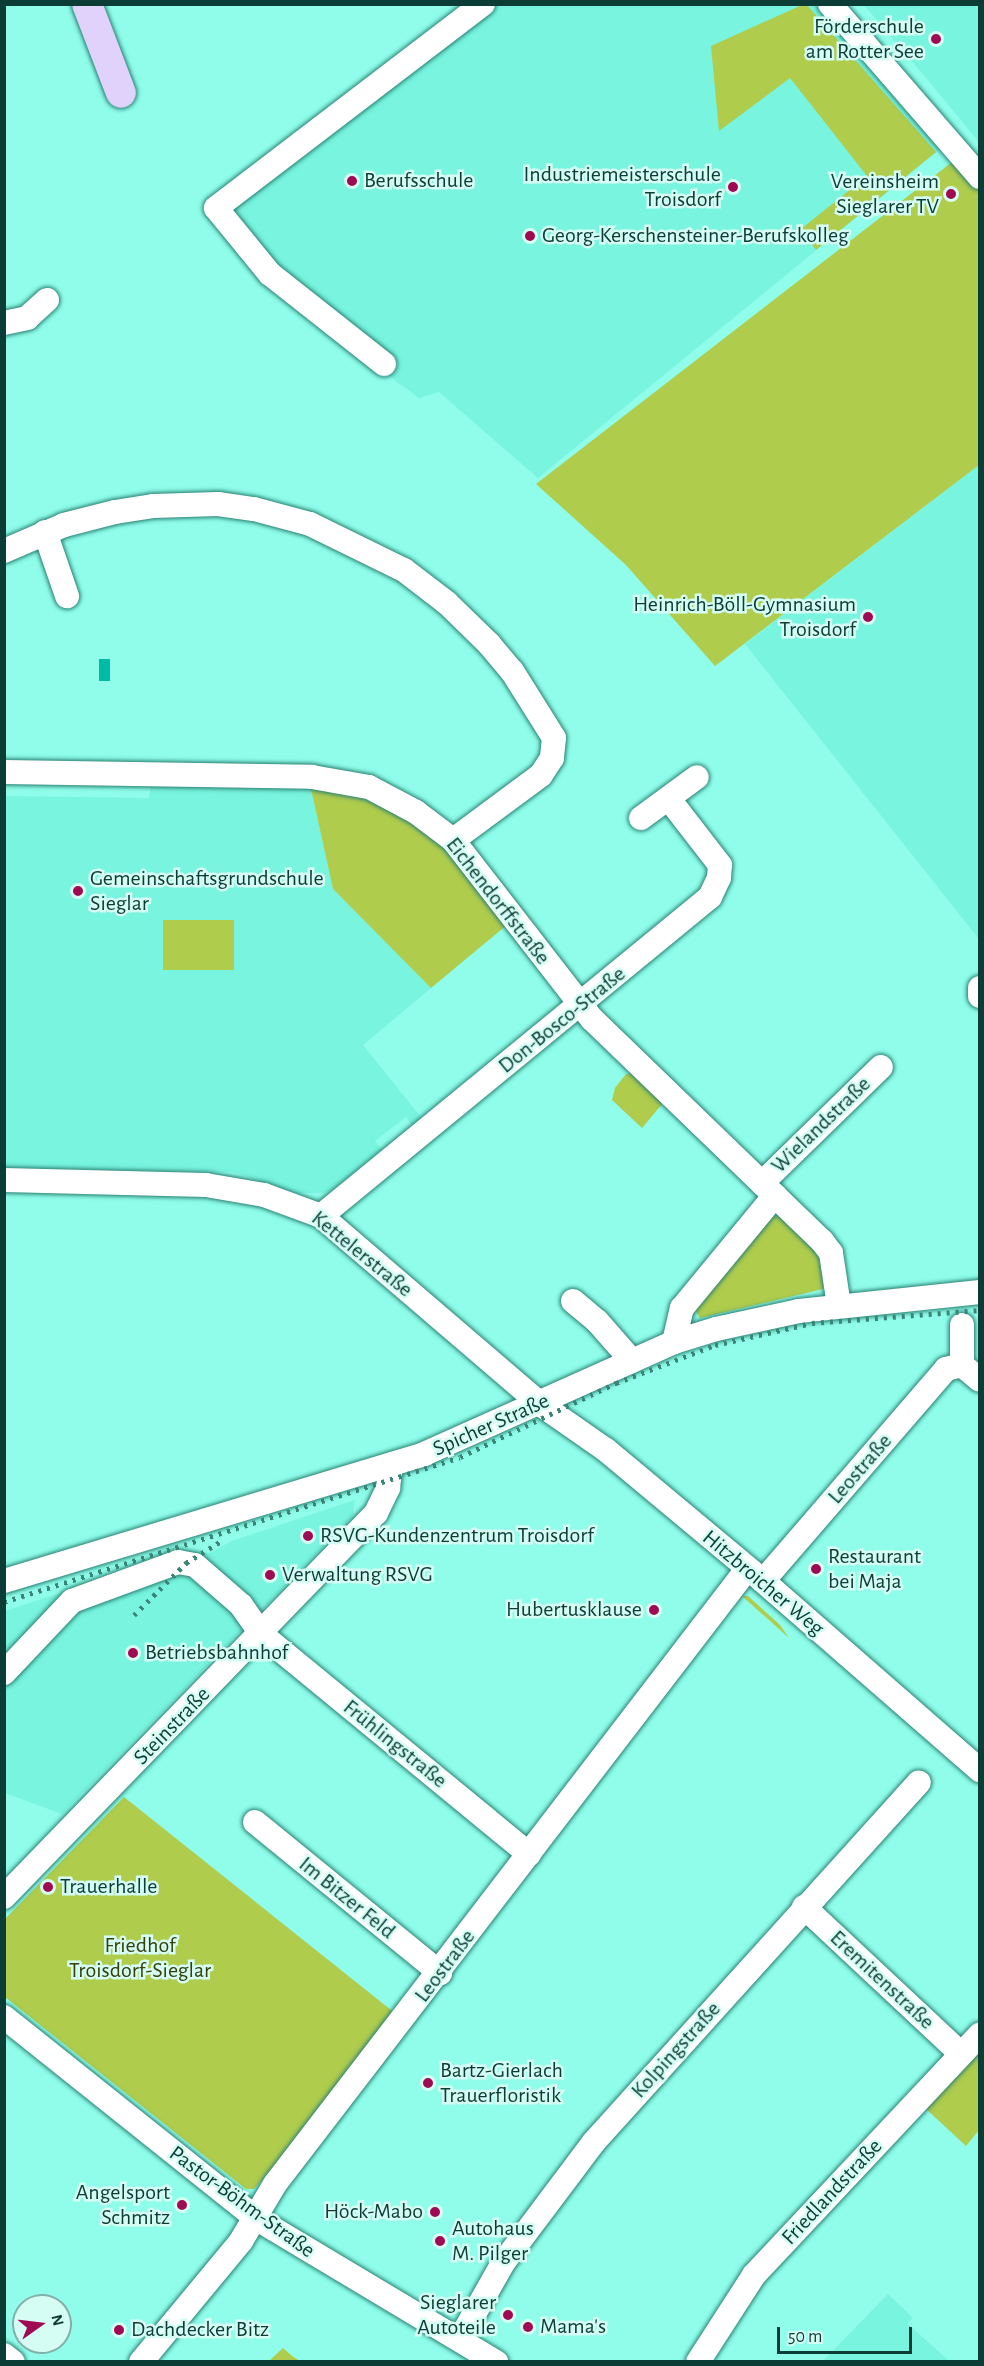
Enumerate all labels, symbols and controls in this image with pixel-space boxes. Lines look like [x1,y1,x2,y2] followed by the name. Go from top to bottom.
[806,13,924,64] place label: Förderschule am Rotter See
[929,32,943,46] marker: Förderschule am Rotter See
[524,161,721,212] place label: Industriemeisterschule Troisdorf
[364,168,473,194] place label: Berufsschule
[831,168,939,220] place label: Vereinsheim Sieglarer TV
[345,174,359,188] marker: Berufsschule
[726,180,740,194] marker: Industriemeisterschule Troisdorf
[944,187,958,201] marker: Vereinsheim Sieglarer TV
[542,223,849,249] place label: Georg-Kerschensteiner-Berufskolleg
[523,229,537,243] marker: Georg-Kerschensteiner-Berufskolleg
[633,591,856,642] place label: Heinrich-Böll-Gymnasium Troisdorf
[861,610,875,624] marker: Heinrich-Böll-Gymnasium Troisdorf
[440,832,556,970] street label: Eichendorffstraße
[90,865,324,916] place label: Gemeinschaftsgrundschule Sieglar
[71,884,85,898] marker: Gemeinschaftsgrundschule Sieglar
[493,961,631,1079] street label: Don-Bosco-Straße
[766,1071,876,1179] street label: Wielandstraße
[306,1205,418,1303] street label: Kettelerstraße
[429,1388,553,1462] street label: Spicher Straße
[822,1429,898,1509] street label: Leostraße
[320,1523,594,1549] place label: RSVG-Kundenzentrum Troisdorf
[697,1524,829,1642] street label: Hitzbroicher Weg
[301,1529,315,1543] marker: RSVG-Kundenzentrum Troisdorf
[828,1543,921,1594] place label: Restaurant bei Maja
[282,1562,433,1588] place label: Verwaltung RSVG
[809,1562,823,1576] marker: Restaurant bei Maja
[263,1568,277,1582] marker: Verwaltung RSVG
[506,1597,642,1623] place label: Hubertusklause
[647,1603,661,1617] marker: Hubertusklause
[145,1640,288,1666] place label: Betriebsbahnhof
[126,1646,140,1660] marker: Betriebsbahnhof
[128,1681,216,1771] street label: Steinstraße
[338,1694,452,1794] street label: Frühlingstraße
[293,1851,401,1945] street label: Im Bitzer Feld
[60,1874,158,1900] place label: Trauerhalle
[41,1880,55,1894] marker: Trauerhalle
[409,1924,481,2008] street label: Leostraße
[824,1925,940,2035] street label: Eremitenstraße
[69,1932,211,1984] park label: Friedhof Troisdorf-Sieglar
[626,1996,726,2104] street label: Kolpingstraße
[440,2057,563,2108] place label: Bartz-Gierlach Trauerfloristik
[421,2076,435,2090] marker: Bartz-Gierlach Trauerfloristik
[776,2133,888,2251] street label: Friedlandstraße
[164,2140,320,2264] street label: Pastor-Böhm-Straße
[76,2179,170,2230] place label: Angelsport Schmitz
[175,2198,189,2212] marker: Angelsport Schmitz
[324,2199,423,2225] place label: Höck-Mabo
[428,2205,442,2219] marker: Höck-Mabo
[452,2215,534,2266] place label: Autohaus M. Pilger
[433,2234,447,2248] marker: Autohaus M. Pilger
[417,2289,496,2340] place label: Sieglarer Autoteile
[12,2294,72,2354] north arrow
[501,2308,515,2322] marker: Sieglarer Autoteile
[48,2313,67,2327] text: N
[540,2314,606,2340] place label: Mama's
[780,2315,915,2353] scale bar
[131,2317,269,2343] place label: Dachdecker Bitz
[521,2320,535,2334] marker: Mama's
[112,2323,126,2337] marker: Dachdecker Bitz
[788,2328,822,2346] text: 50 m

